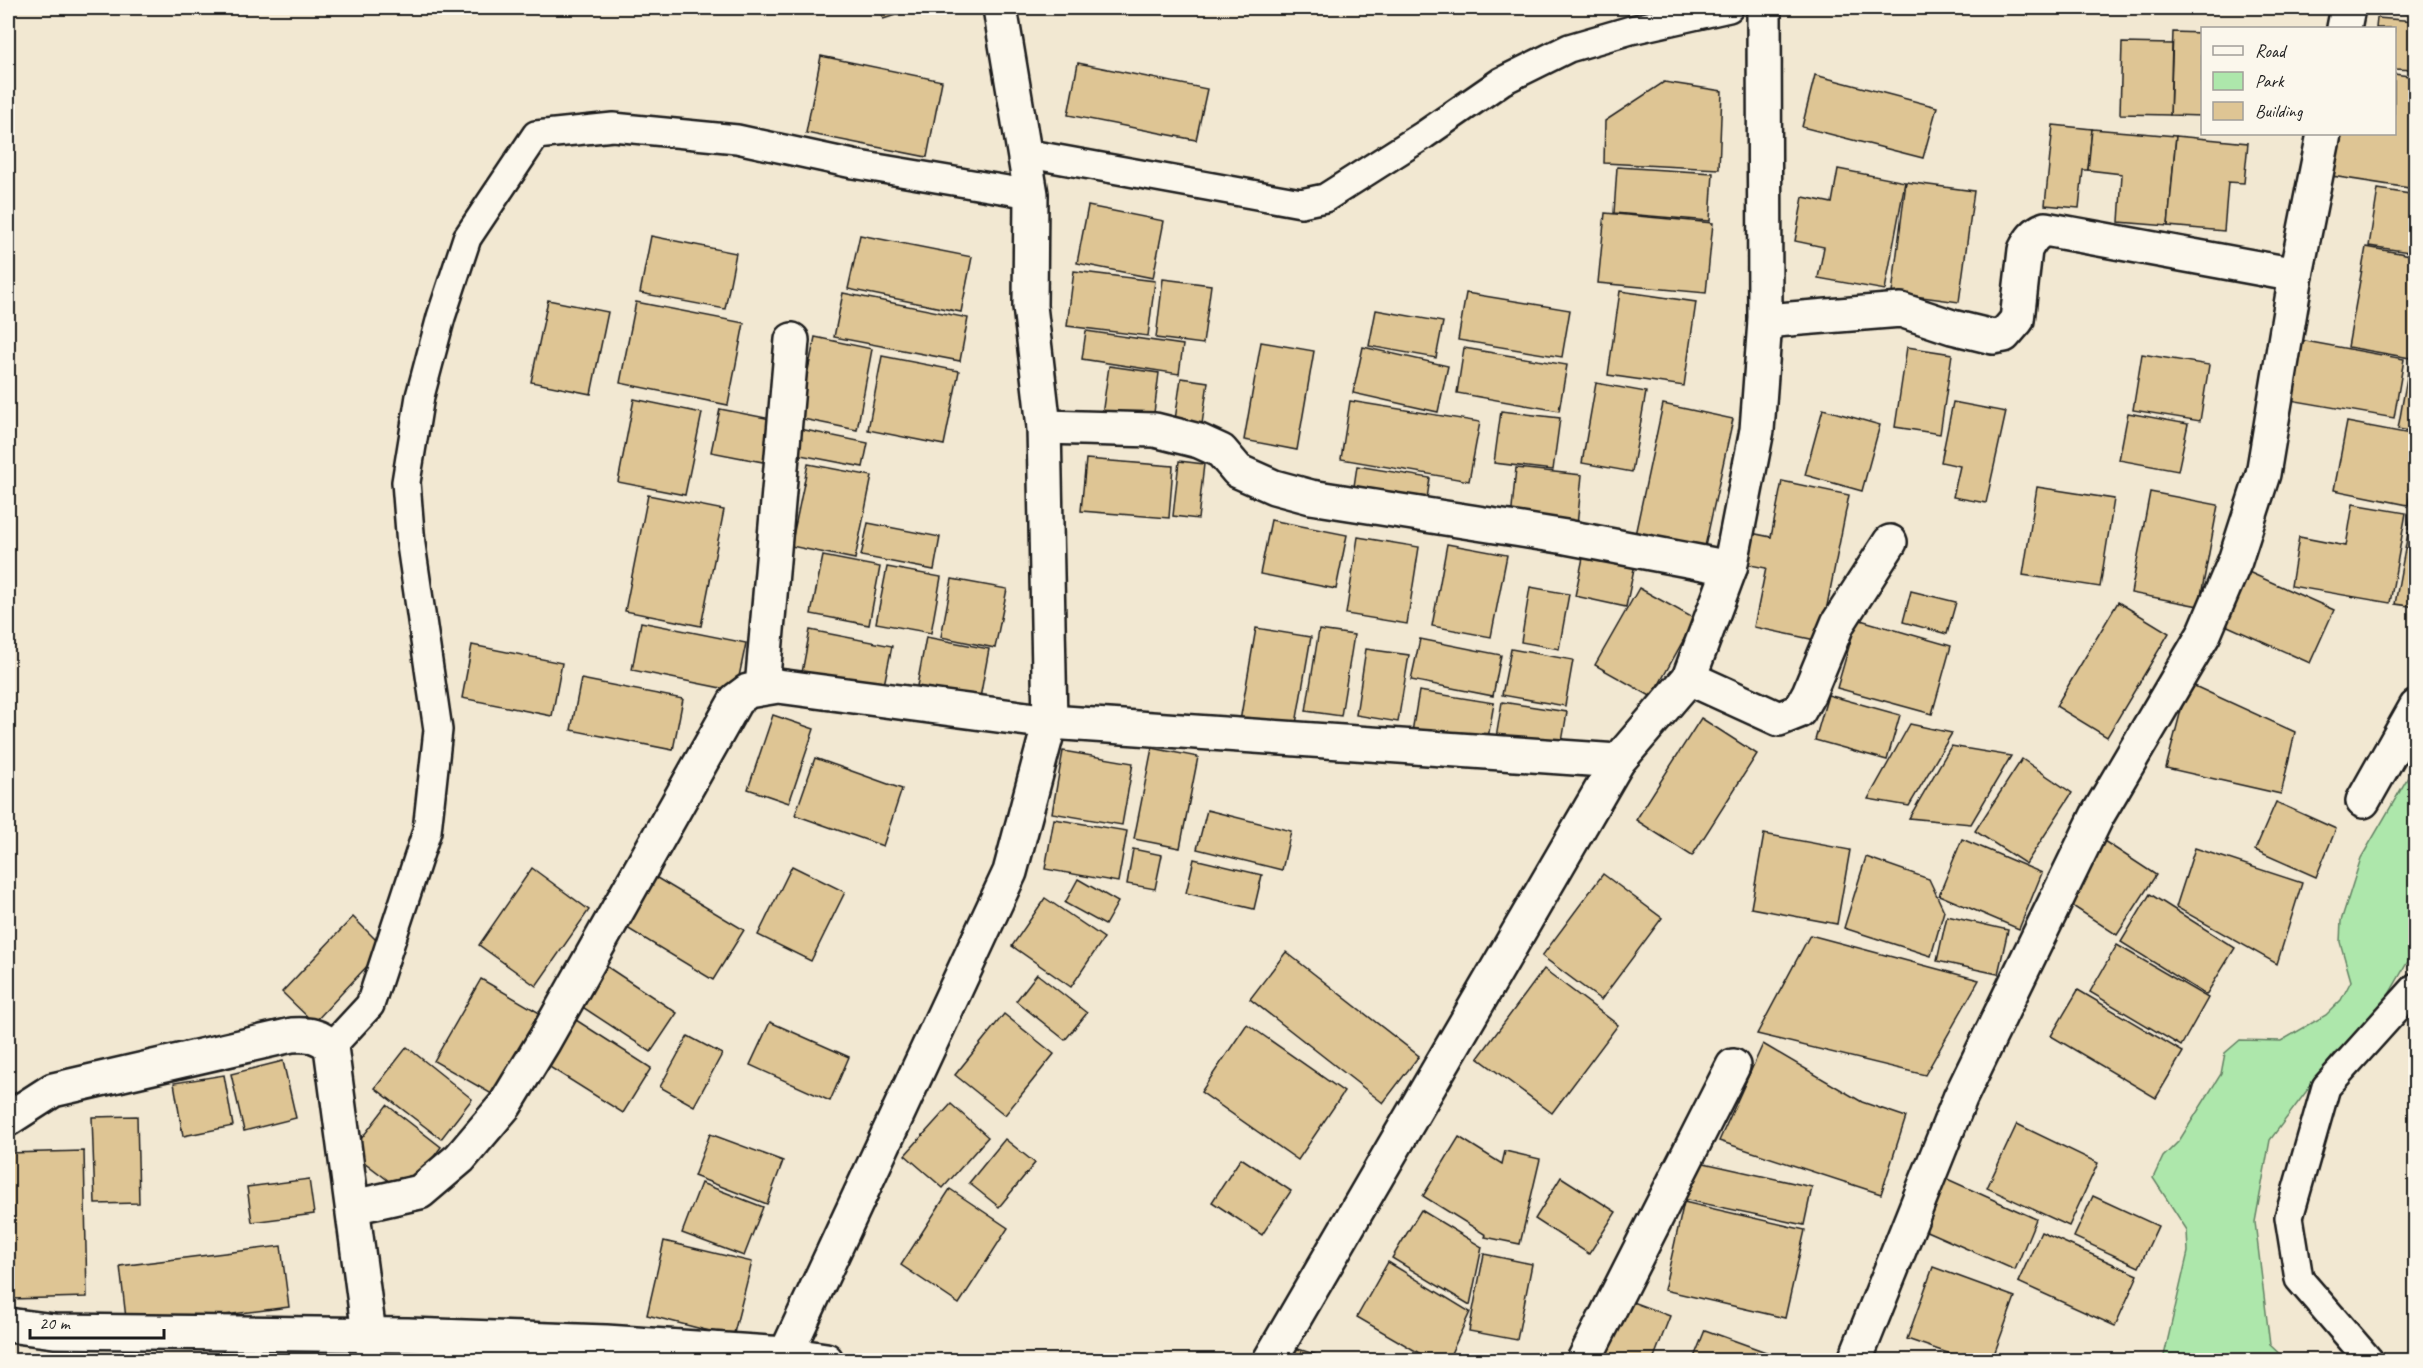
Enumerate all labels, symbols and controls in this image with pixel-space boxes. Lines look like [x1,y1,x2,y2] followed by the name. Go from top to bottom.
[2201,27,2396,135] legend
[2255,40,2288,62] text: Road
[2255,70,2285,92] text: Park
[2255,100,2304,122] text: Building
[30,1302,164,1340] scale bar
[39,1312,72,1334] text: 20 m

